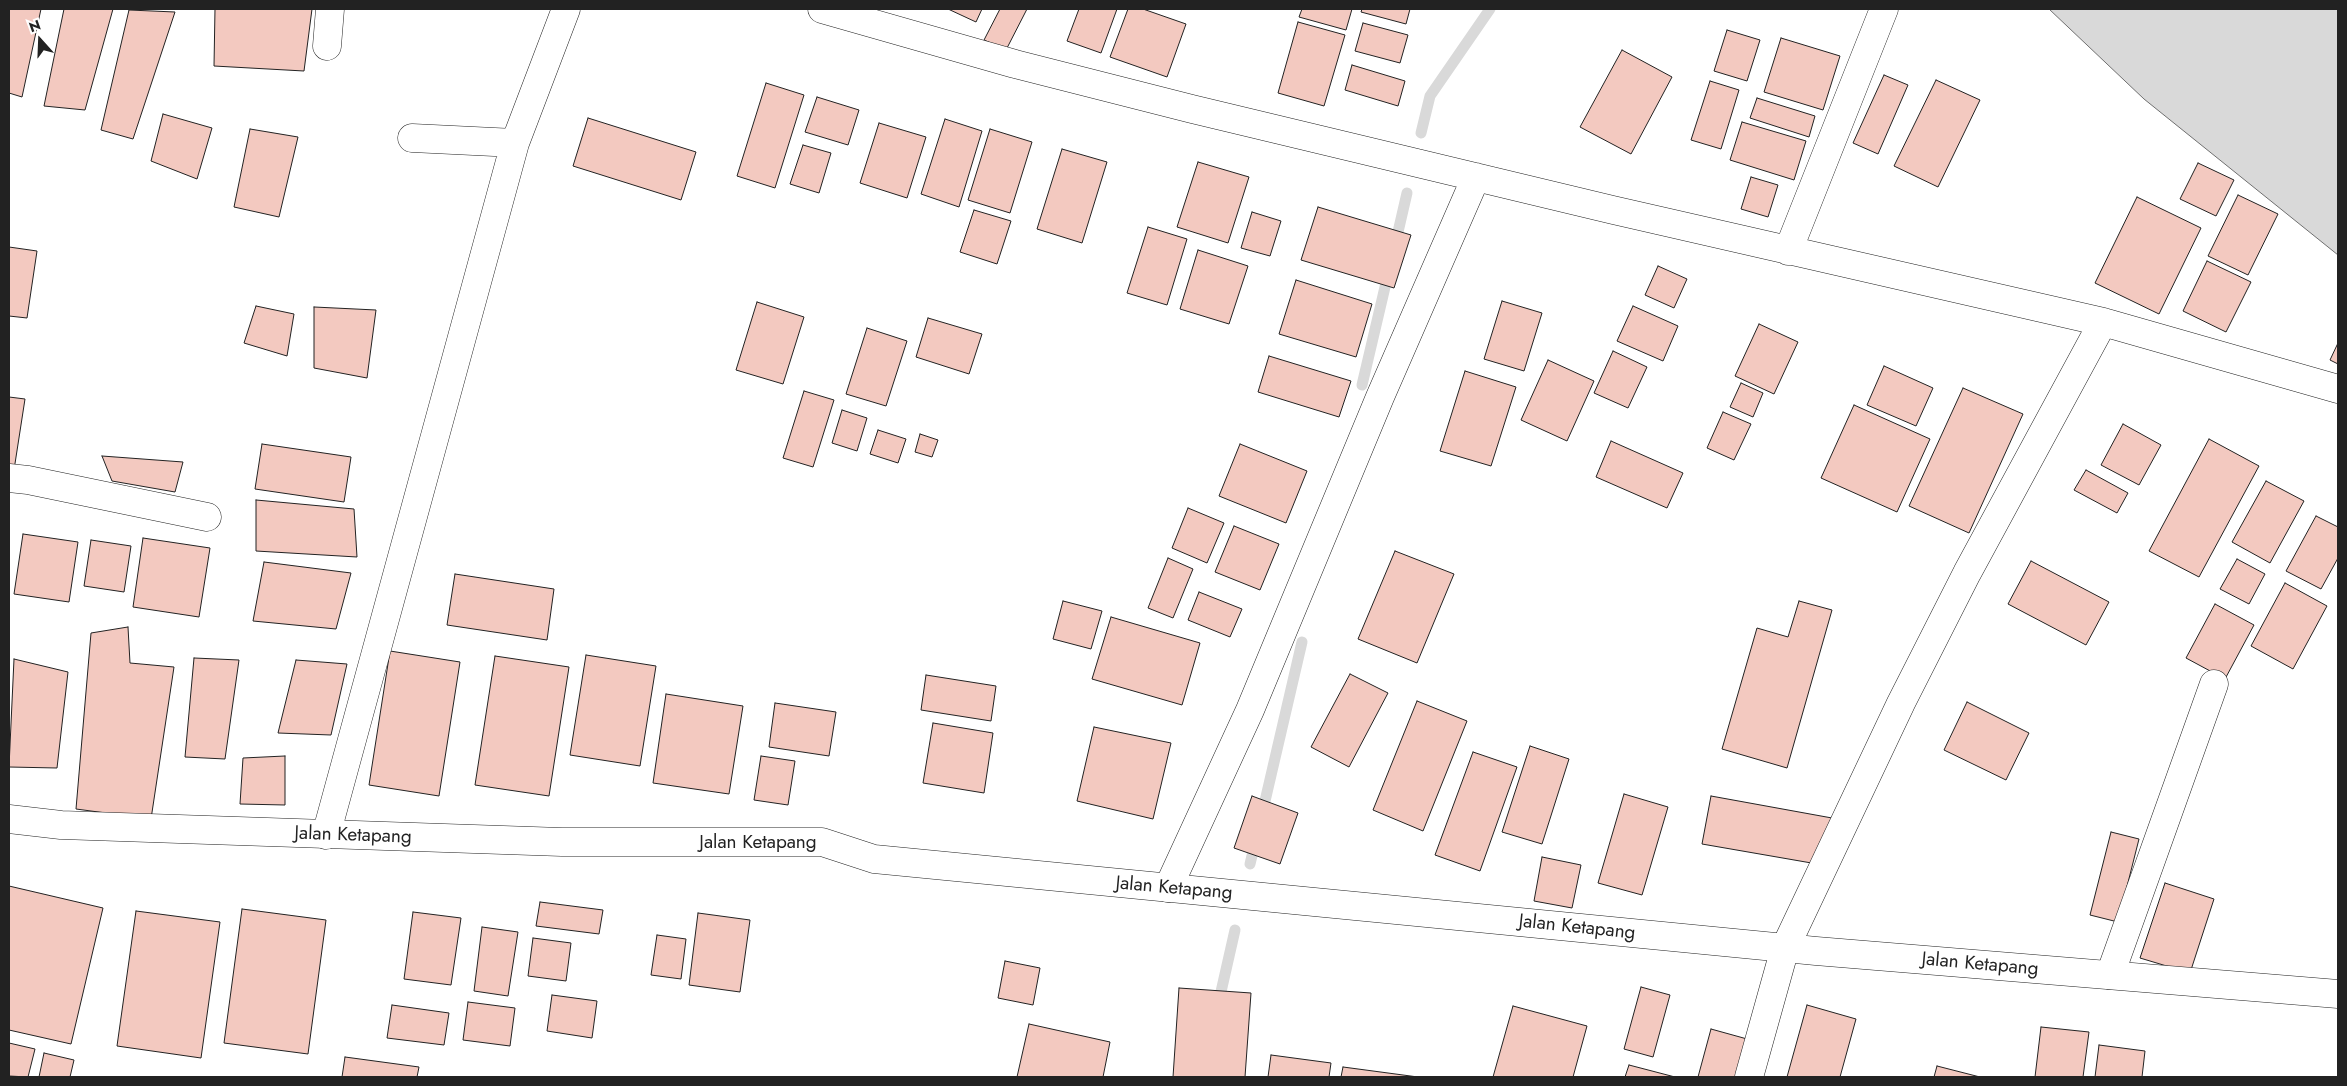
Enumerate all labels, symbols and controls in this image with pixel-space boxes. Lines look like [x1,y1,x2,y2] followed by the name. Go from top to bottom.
[15,15,65,65] north arrow
[26,15,44,37] text: N
[294,823,412,849] street label: Jalan Ketapang
[699,832,817,854] street label: Jalan Ketapang
[1115,873,1233,905] street label: Jalan Ketapang
[1517,911,1637,945] street label: Jalan Ketapang
[1921,949,2039,981] street label: Jalan Ketapang

